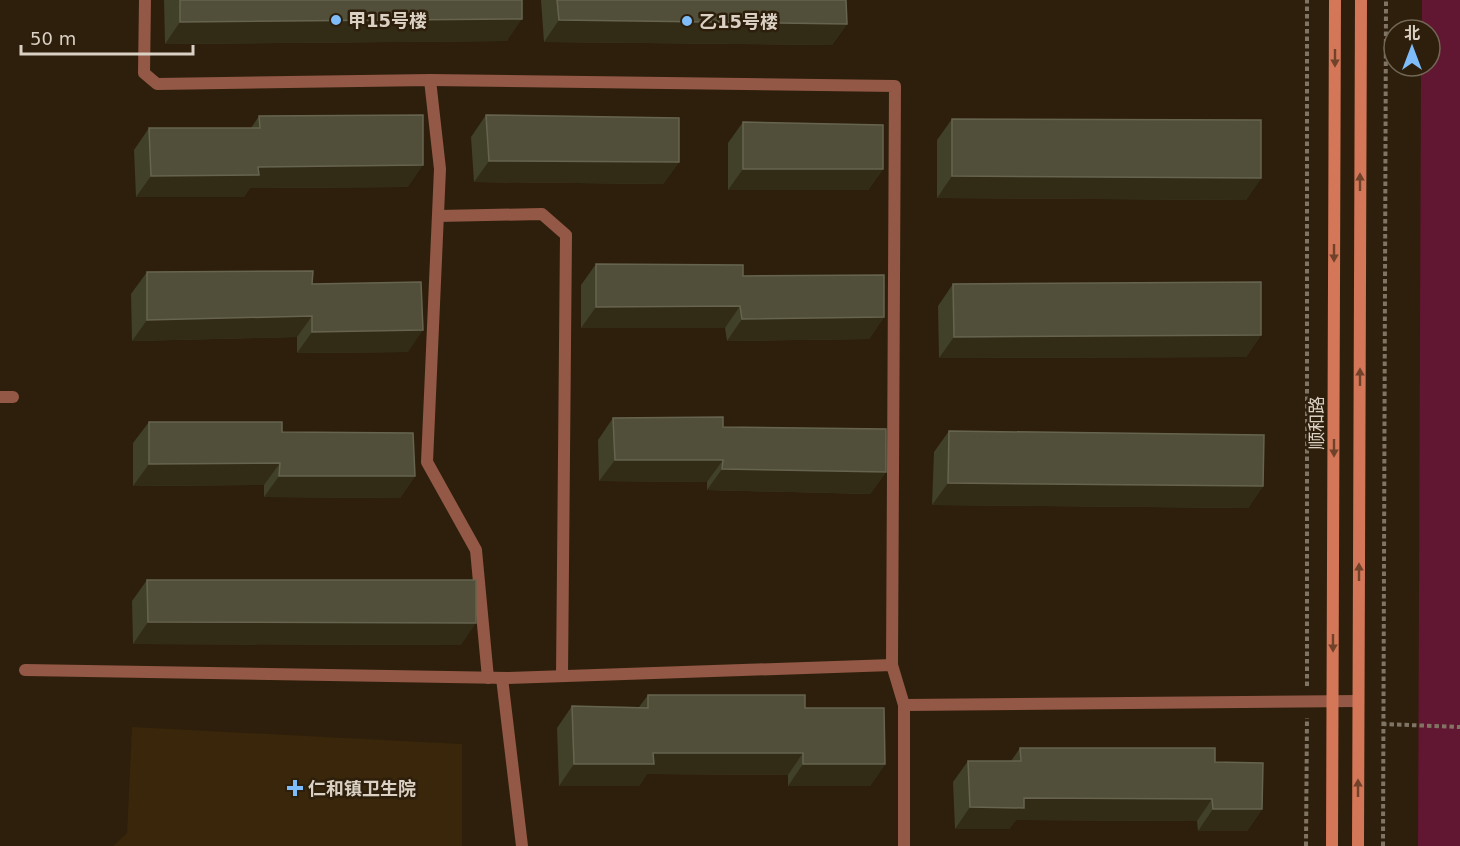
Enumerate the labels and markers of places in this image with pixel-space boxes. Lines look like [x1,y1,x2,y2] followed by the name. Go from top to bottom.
[348,10,427,31] place label: 甲15号楼
[699,11,778,32] place label: 乙15号楼
[329,13,343,27] marker: 甲15号楼
[680,14,694,28] marker: 乙15号楼
[308,778,416,799] place label: 仁和镇卫生院
[286,779,304,797] marker: 仁和镇卫生院

